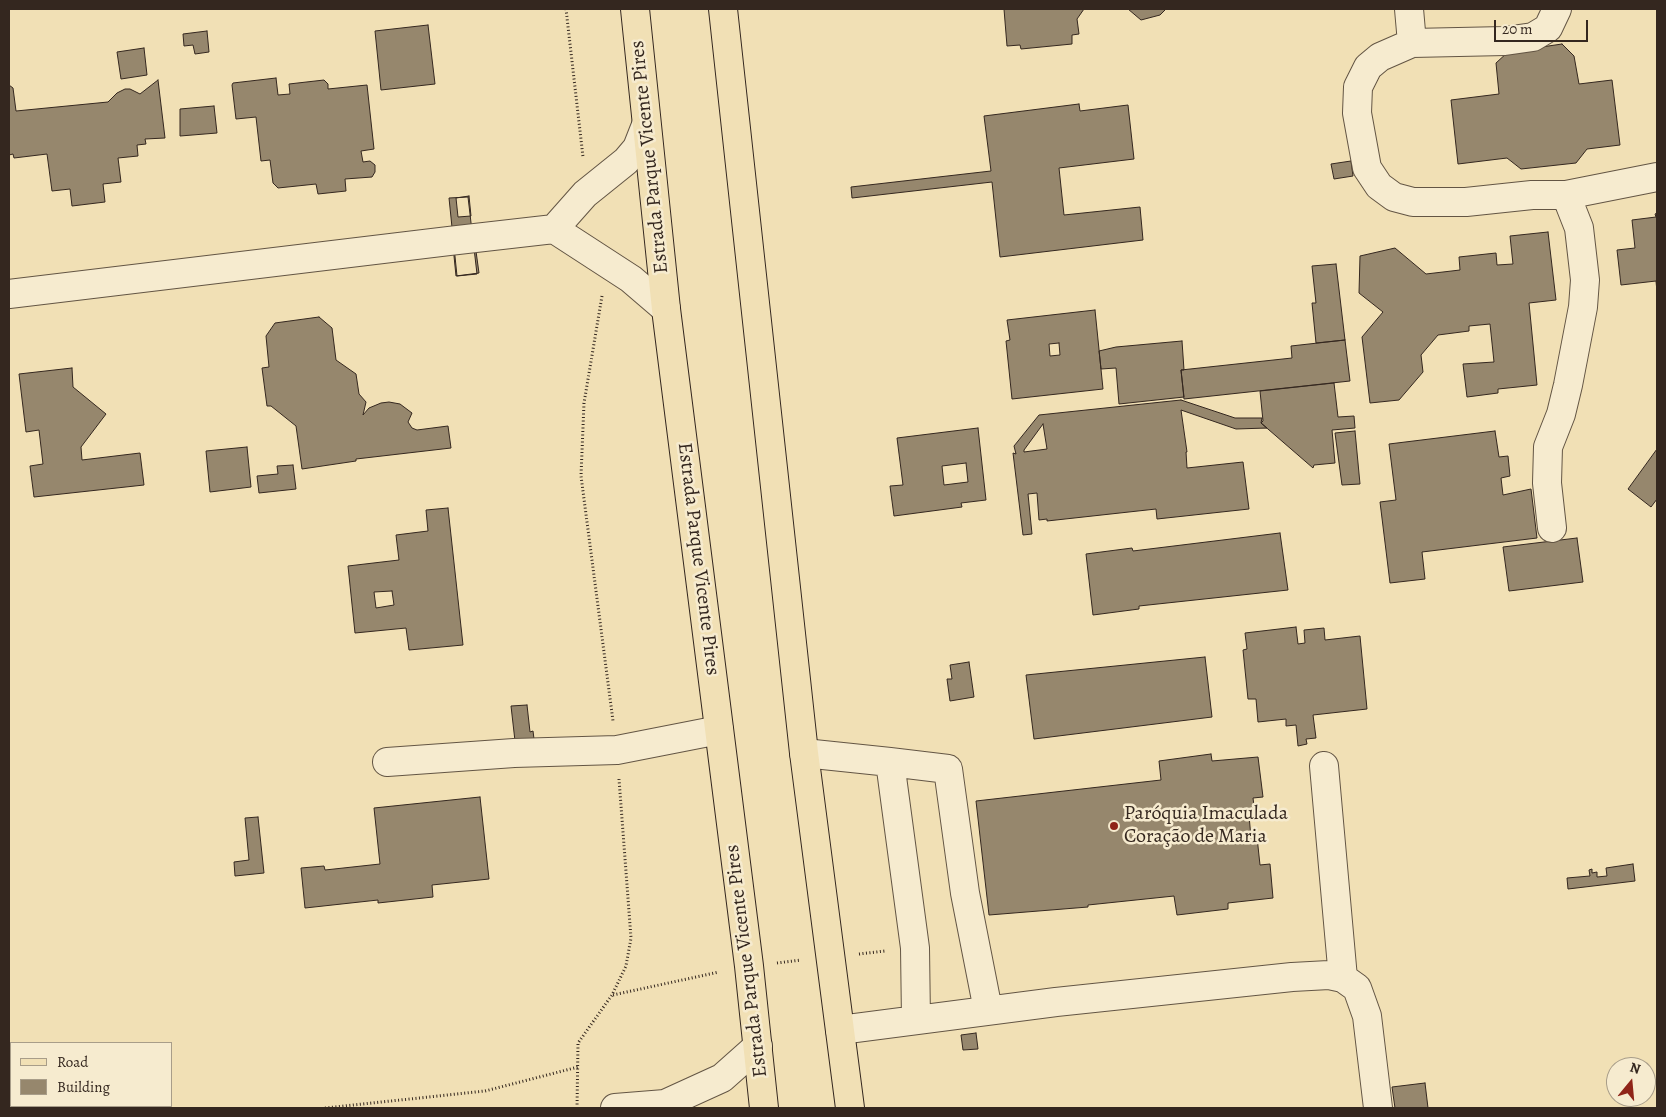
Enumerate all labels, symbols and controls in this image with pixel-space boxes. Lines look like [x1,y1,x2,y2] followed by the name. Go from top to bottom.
[1496,10,1590,42] scale bar
[1502,19,1533,39] text: 20 m
[626,39,674,275] street label: Estrada Parque Vicente Pires
[672,441,724,677] street label: Estrada Parque Vicente Pires
[1124,802,1288,849] place label: Paróquia Imaculada Coração de Maria
[1108,820,1120,832] marker: Paróquia Imaculada Coração de Maria
[721,843,773,1079] street label: Estrada Parque Vicente Pires
[10,1042,172,1107] legend
[57,1052,88,1072] text: Road
[1606,1057,1656,1107] north arrow
[1628,1058,1643,1079] text: N
[57,1077,110,1097] text: Building

